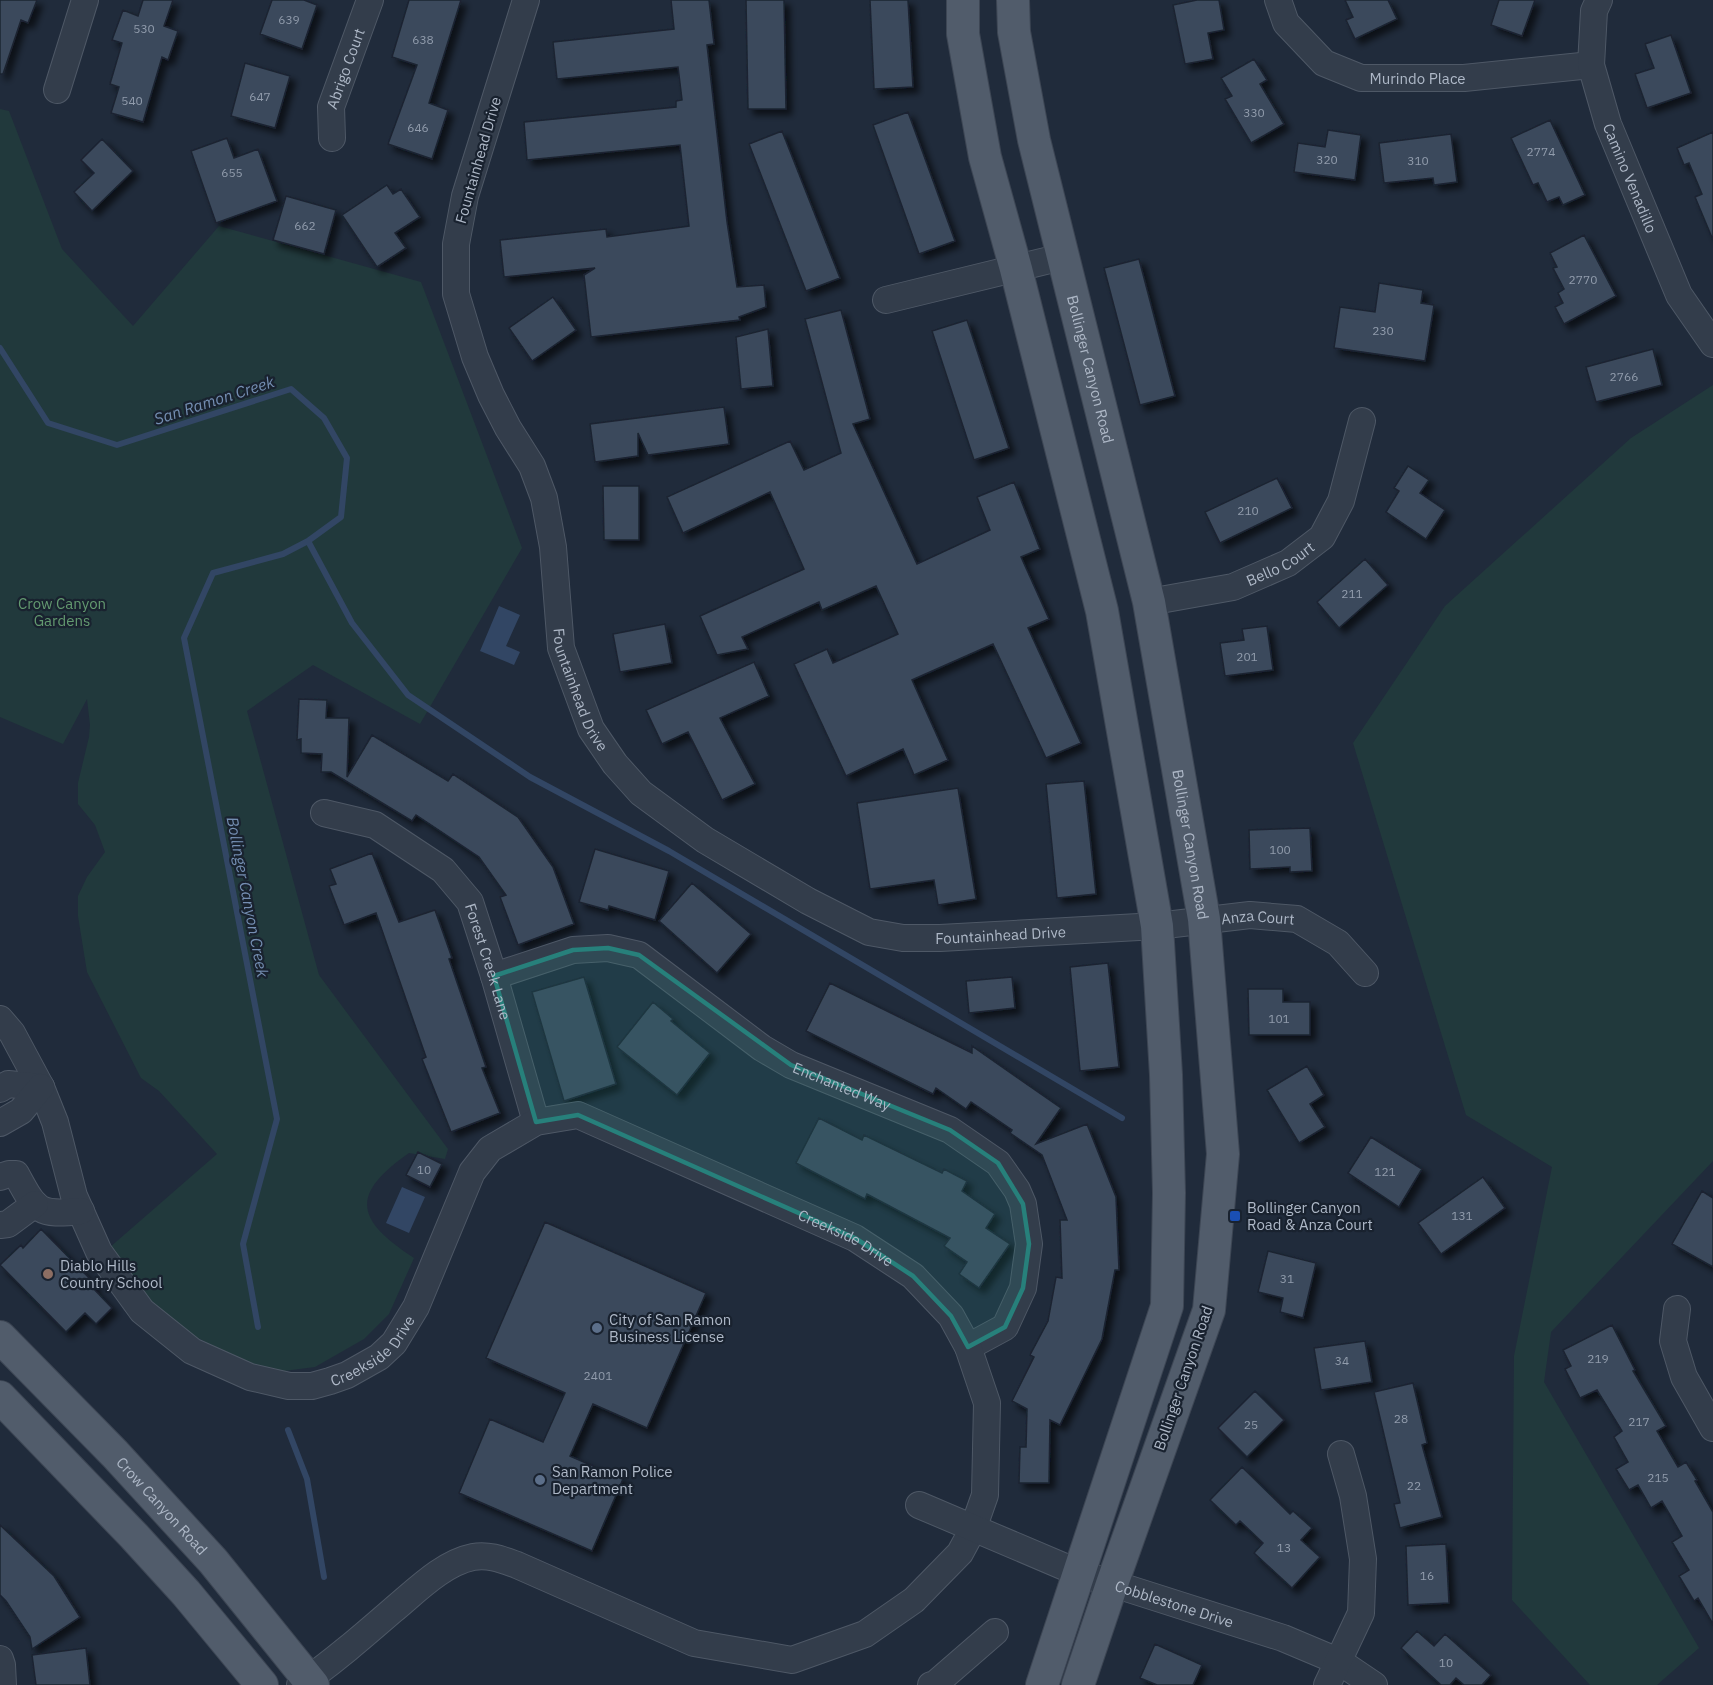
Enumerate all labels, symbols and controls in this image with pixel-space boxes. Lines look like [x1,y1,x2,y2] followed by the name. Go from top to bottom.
[278,12,300,27] house number: 639
[133,21,155,36] house number: 530
[322,26,368,111] street label: Abrigo Court
[412,32,434,47] house number: 638
[1369,69,1466,88] street label: Murindo Place
[249,89,271,104] house number: 647
[121,93,143,108] house number: 540
[451,95,505,225] street label: Fountainhead Drive
[1243,105,1265,120] house number: 330
[407,120,429,135] house number: 646
[1599,120,1662,236] street label: Camino Venadillo
[1527,144,1555,159] house number: 2774
[1316,152,1338,167] house number: 320
[1407,153,1429,168] house number: 310
[221,165,243,180] house number: 655
[294,218,316,233] house number: 662
[1569,272,1597,287] house number: 2770
[1063,293,1119,445] street label: Bollinger Canyon Road
[1372,323,1394,338] house number: 230
[1610,369,1638,384] house number: 2766
[151,371,277,429] water label: San Ramon Creek
[1237,503,1259,518] house number: 210
[1243,537,1318,590] street label: Bello Court
[1341,586,1363,601] house number: 211
[18,594,106,630] park label: Crow Canyon Gardens
[550,627,613,755] street label: Fountainhead Drive
[1236,649,1258,664] house number: 201
[1169,768,1213,921] street label: Bollinger Canyon Road
[223,815,274,980] water label: Bollinger Canyon Creek
[1269,842,1291,857] house number: 100
[461,901,516,1022] street label: Forest Creek Lane
[1220,905,1295,928] street label: Anza Court
[935,922,1066,948] street label: Fountainhead Drive
[1268,1011,1290,1026] house number: 101
[790,1057,894,1115] street label: Enchanted Way
[417,1162,431,1177] house number: 10
[1374,1164,1396,1179] house number: 121
[1247,1198,1373,1234] place label: Bollinger Canyon Road & Anza Court
[795,1205,897,1270] street label: Creekside Drive
[1451,1208,1473,1223] house number: 131
[1228,1209,1242,1223] marker: Bollinger Canyon Road & Anza Court
[60,1256,162,1292] place label: Diablo Hills Country School
[41,1267,55,1281] marker: Diablo Hills Country School
[1280,1271,1294,1286] house number: 31
[1149,1303,1217,1453] street label: Bollinger Canyon Road
[609,1310,731,1346] place label: City of San Ramon Business License
[328,1312,418,1390] street label: Creekside Drive
[590,1321,604,1335] marker: City of San Ramon Business License
[1587,1351,1609,1366] house number: 219
[1335,1353,1349,1368] house number: 34
[584,1368,612,1383] house number: 2401
[1394,1411,1408,1426] house number: 28
[1628,1414,1650,1429] house number: 217
[1244,1417,1258,1432] house number: 25
[113,1453,212,1559] street label: Crow Canyon Road
[552,1462,673,1498] place label: San Ramon Police Department
[1647,1470,1669,1485] house number: 215
[533,1473,547,1487] marker: San Ramon Police Department
[1407,1478,1421,1493] house number: 22
[1277,1540,1291,1555] house number: 13
[1420,1568,1434,1583] house number: 16
[1113,1576,1236,1631] street label: Cobblestone Drive
[1439,1655,1453,1670] house number: 10

